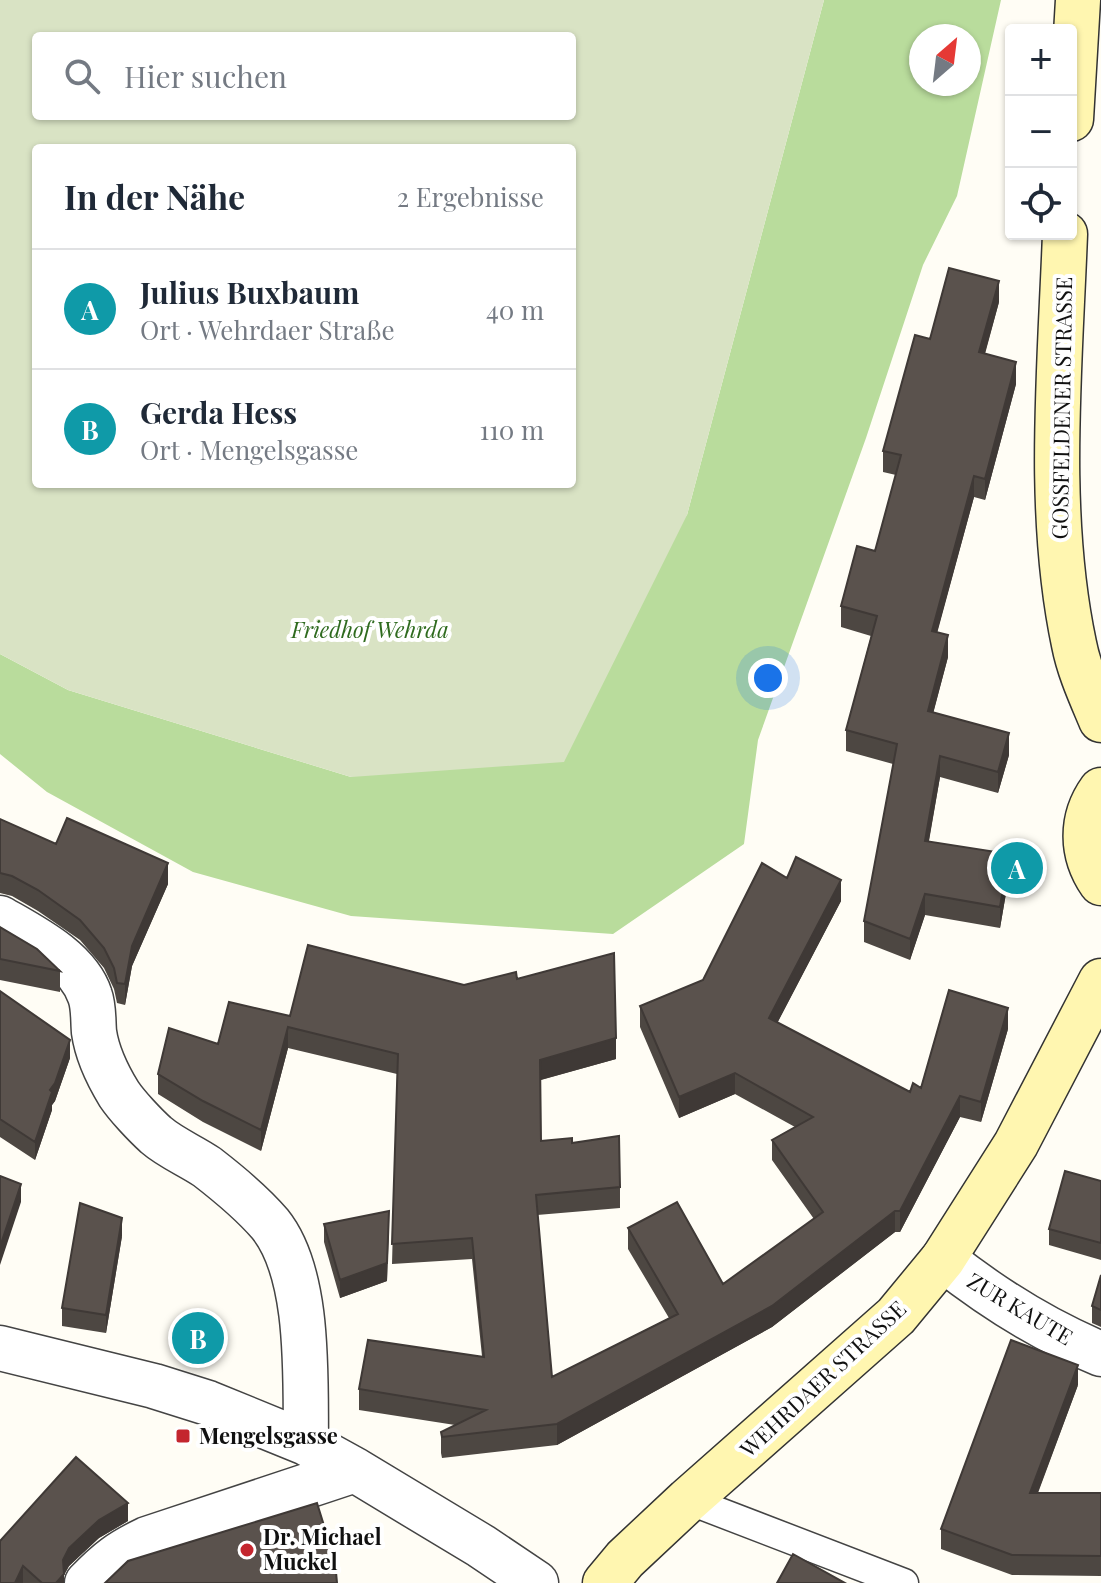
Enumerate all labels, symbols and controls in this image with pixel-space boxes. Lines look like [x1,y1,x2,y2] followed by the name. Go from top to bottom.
[909,24,981,96] north arrow
[1005,24,1077,240] map controls
[1005,24,1077,96] button: +
[32,32,576,120] search box
[60,54,104,98] icon: search
[124,56,287,96] text: Hier suchen
[1005,96,1077,168] button: −
[1005,168,1077,240] button: locate
[64,173,245,219] text: In der Nähe
[397,179,544,214] text: 2 Ergebnisse
[140,272,359,312] text: Julius Buxbaum
[1044,276,1078,540] street label: GOSSFELDENER STRASSE
[81,292,99,327] text: A
[486,292,544,327] text: 40 m
[140,312,395,347] text: Ort · Wehrdaer Straße
[140,392,297,432] text: Gerda Hess
[81,412,99,447] text: B
[480,412,544,447] text: 110 m
[140,432,359,467] text: Ort · Mengelsgasse
[290,614,449,644] park label: Friedhof Wehrda
[748,658,788,698] your location
[991,838,1043,898] pin: A
[962,1265,1079,1351] street label: ZUR KAUTE
[732,1293,912,1464] street label: WEHRDAER STRASSE
[172,1308,224,1368] pin: B
[199,1420,338,1450] place label: Mengelsgasse
[174,1427,192,1445] marker: Mengelsgasse
[263,1521,382,1576] place label: Dr. Michael Muckel
[238,1541,256,1559] marker: Dr. Michael Muckel

